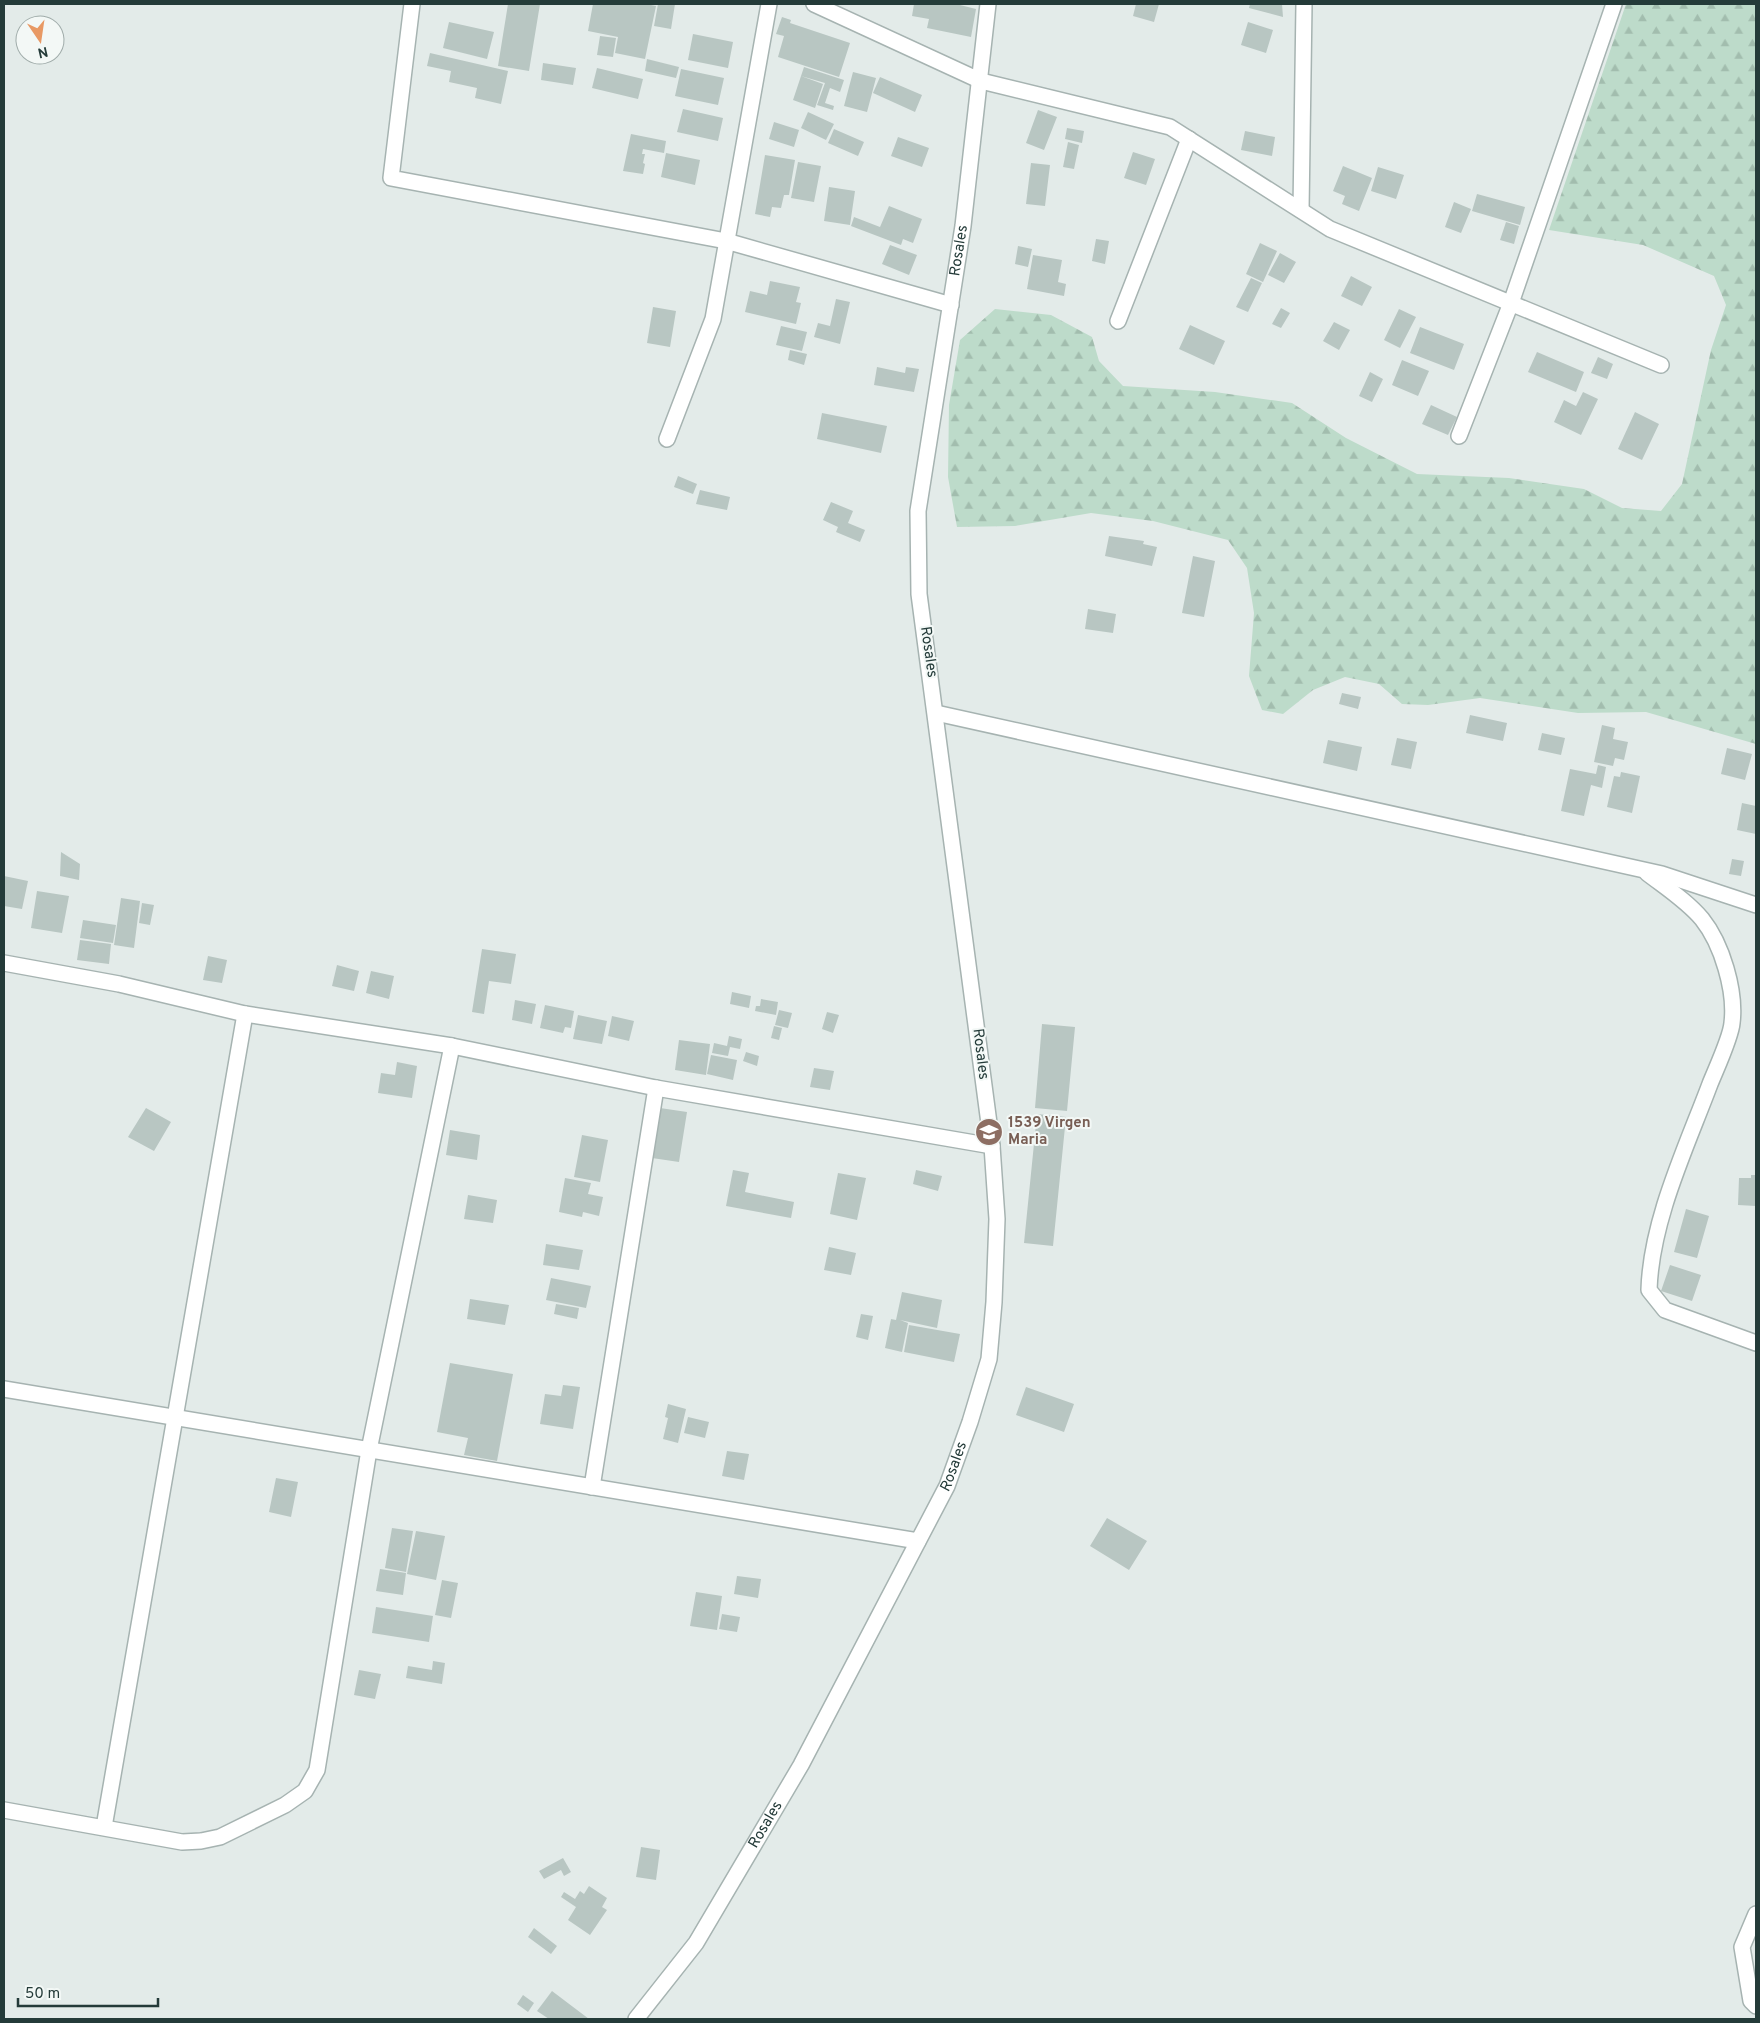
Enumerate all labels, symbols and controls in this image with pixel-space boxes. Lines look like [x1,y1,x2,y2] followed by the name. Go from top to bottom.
[15,15,65,65] north arrow
[36,42,49,61] text: N
[946,224,973,278] street label: Rosales
[915,625,941,679] street label: Rosales
[967,1027,993,1081] street label: Rosales
[1008,1114,1091,1150] place label: 1539 Virgen Maria
[974,1117,1004,1147] school or university icon: 1539 Virgen Maria
[936,1439,972,1495] street label: Rosales
[744,1798,787,1852] street label: Rosales
[18,1976,158,2008] scale bar
[25,1985,60,2004] text: 50 m

